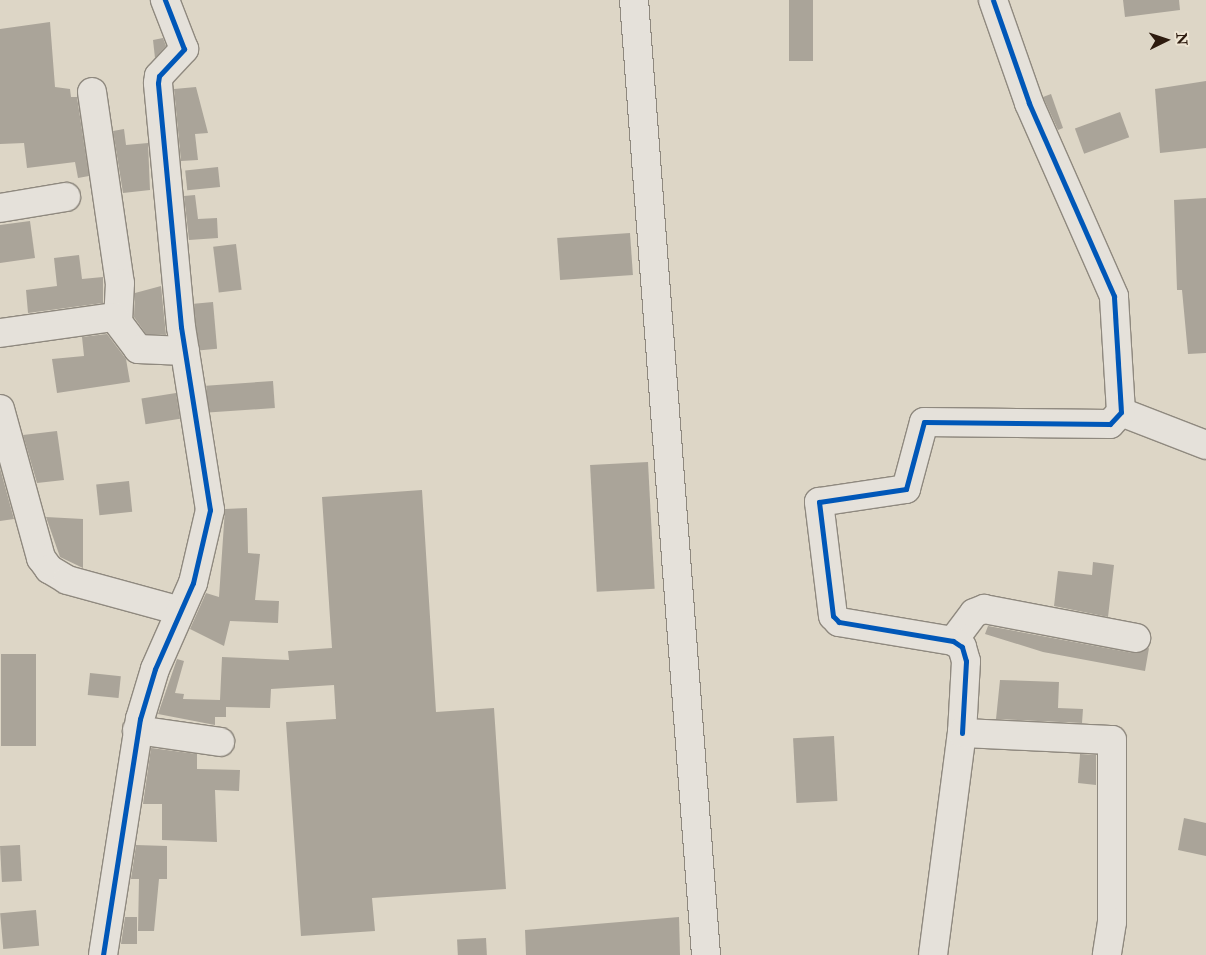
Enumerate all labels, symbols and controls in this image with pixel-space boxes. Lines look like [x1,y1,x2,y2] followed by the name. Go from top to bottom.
[1141,15,1191,65] north arrow
[1173,32,1190,46] text: N

